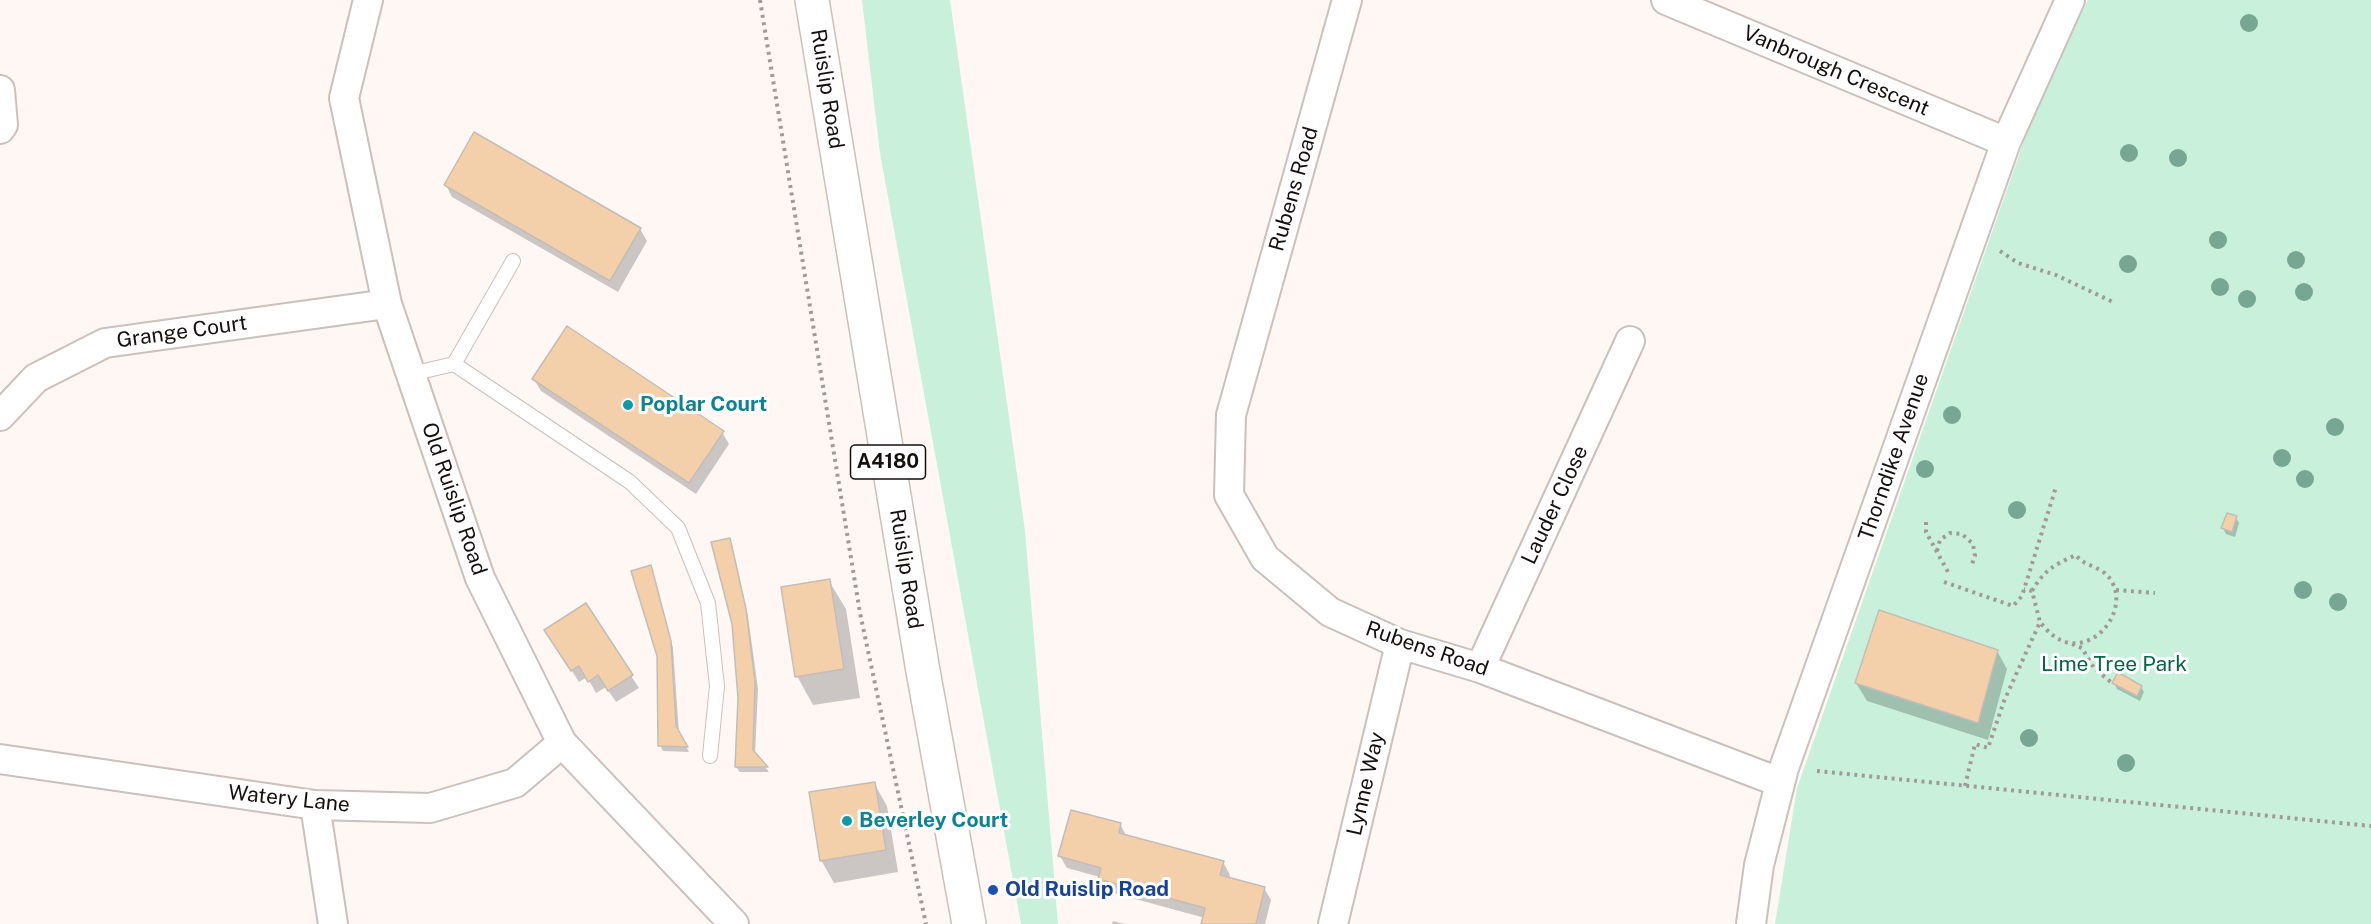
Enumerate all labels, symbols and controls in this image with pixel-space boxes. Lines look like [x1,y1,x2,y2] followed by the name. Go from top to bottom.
[1739,20,1933,122] street label: Vanbrough Crescent
[805,27,849,151] street label: Ruislip Road
[1264,124,1324,254] street label: Rubens Road
[115,310,249,354] street label: Grange Court
[1854,370,1934,544] street label: Thorndike Avenue
[640,392,767,418] place label: Poplar Court
[621,398,635,412] marker: Poplar Court
[416,419,492,579] street label: Old Ruislip Road
[1517,442,1593,568] street label: Lauder Close
[850,445,926,479] road number: A4180
[884,507,928,631] street label: Ruislip Road
[1362,616,1492,682] street label: Rubens Road
[2041,652,2187,678] park label: Lime Tree Park
[1342,730,1390,838] street label: Lynne Way
[227,780,351,818] street label: Watery Lane
[859,808,1008,834] place label: Beverley Court
[840,814,854,828] marker: Beverley Court
[1005,877,1169,903] place label: Old Ruislip Road
[986,883,1000,897] marker: Old Ruislip Road

